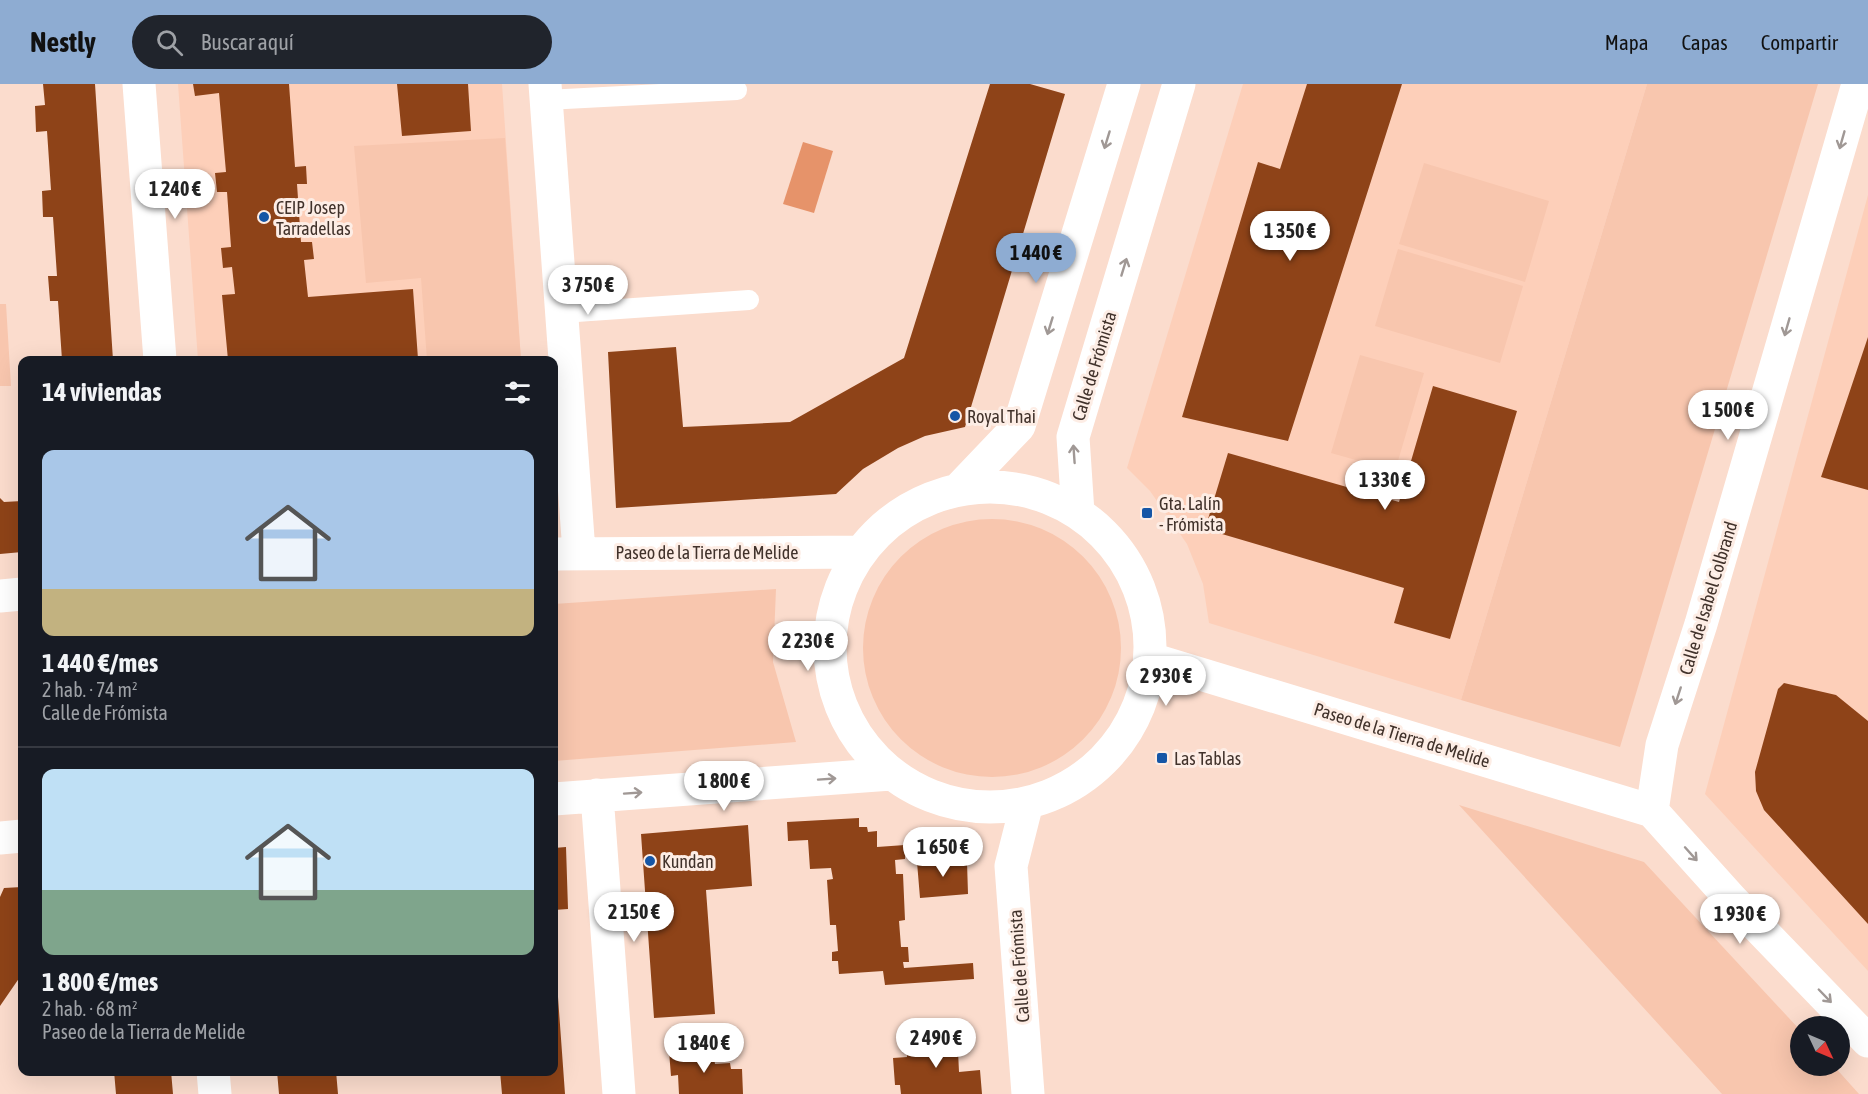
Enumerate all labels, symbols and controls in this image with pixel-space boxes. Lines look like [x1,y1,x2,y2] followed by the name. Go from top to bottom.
[132,15,552,69] search box
[30,26,96,58] text: Nestly
[153,26,186,59] icon: search
[201,29,294,55] text: Buscar aquí
[1605,30,1648,54] text: Mapa
[1681,30,1728,54] text: Capas
[1761,30,1838,54] text: Compartir
[1101,130,1112,149] one-way arrow
[1836,130,1847,149] one-way arrow
[120,169,230,220] pin: 1 240 €
[149,177,201,200] text: 1 240 €
[276,197,351,239] place label: CEIP Josep Tarradellas
[257,210,271,224] marker: CEIP Josep Tarradellas
[1235,211,1345,262] pin: 1 350 €
[1264,219,1316,242] text: 1 350 €
[981,233,1091,284] pin: 1 440 €
[1010,241,1062,264] text: 1 440 €
[1119,258,1130,277] one-way arrow
[533,265,643,316] pin: 3 750 €
[562,273,614,296] text: 3 750 €
[1067,309,1121,423] street label: Calle de Frómista
[1043,316,1054,335] one-way arrow
[1781,317,1792,336] one-way arrow
[501,376,534,409] icon: filters
[42,377,161,407] text: 14 viviendas
[1673,390,1783,441] pin: 1 500 €
[1702,398,1754,421] text: 1 500 €
[967,406,1036,427] place label: Royal Thai
[948,409,962,423] marker: Royal Thai
[1068,445,1079,465] one-way arrow
[1330,460,1440,511] pin: 1 330 €
[1359,468,1411,491] text: 1 330 €
[234,489,342,597] icon: home
[1159,493,1224,535] place label: Gta. Lalín - Frómista
[1140,506,1154,520] marker: Gta. Lalín - Frómista
[1675,519,1741,677] street label: Calle de Isabel Colbrand
[616,542,798,563] street label: Paseo de la Tierra de Melide
[753,621,863,672] pin: 2 230 €
[782,629,834,652] text: 2 230 €
[42,648,158,678] text: 1 440 €/mes
[1111,656,1221,707] pin: 2 930 €
[1140,664,1192,687] text: 2 930 €
[42,678,137,701] text: 2 hab. · 74 m²
[1672,686,1683,705] one-way arrow
[1311,698,1493,772] street label: Paseo de la Tierra de Melide
[42,701,168,724] text: Calle de Frómista
[1174,748,1241,769] place label: Las Tablas
[1155,751,1169,765] marker: Las Tablas
[669,761,779,812] pin: 1 800 €
[698,769,750,792] text: 1 800 €
[817,773,837,784] one-way arrow
[622,787,642,798] one-way arrow
[234,808,342,916] icon: home
[888,827,998,878] pin: 1 650 €
[917,835,969,858] text: 1 650 €
[1684,846,1698,861] one-way arrow
[662,851,714,872] place label: Kundan
[643,854,657,868] marker: Kundan
[579,892,689,943] pin: 2 150 €
[1685,894,1795,945] pin: 1 930 €
[608,900,660,923] text: 2 150 €
[1714,902,1766,925] text: 1 930 €
[1005,909,1033,1023] street label: Calle de Frómista
[42,967,158,997] text: 1 800 €/mes
[1818,989,1832,1004] one-way arrow
[42,997,137,1020] text: 2 hab. · 68 m²
[1790,1016,1850,1076] north arrow
[1790,1016,1850,1076] map controls
[881,1018,991,1069] pin: 2 490 €
[42,1020,245,1043] text: Paseo de la Tierra de Melide
[649,1023,759,1074] pin: 1 840 €
[910,1026,962,1049] text: 2 490 €
[678,1031,730,1054] text: 1 840 €

